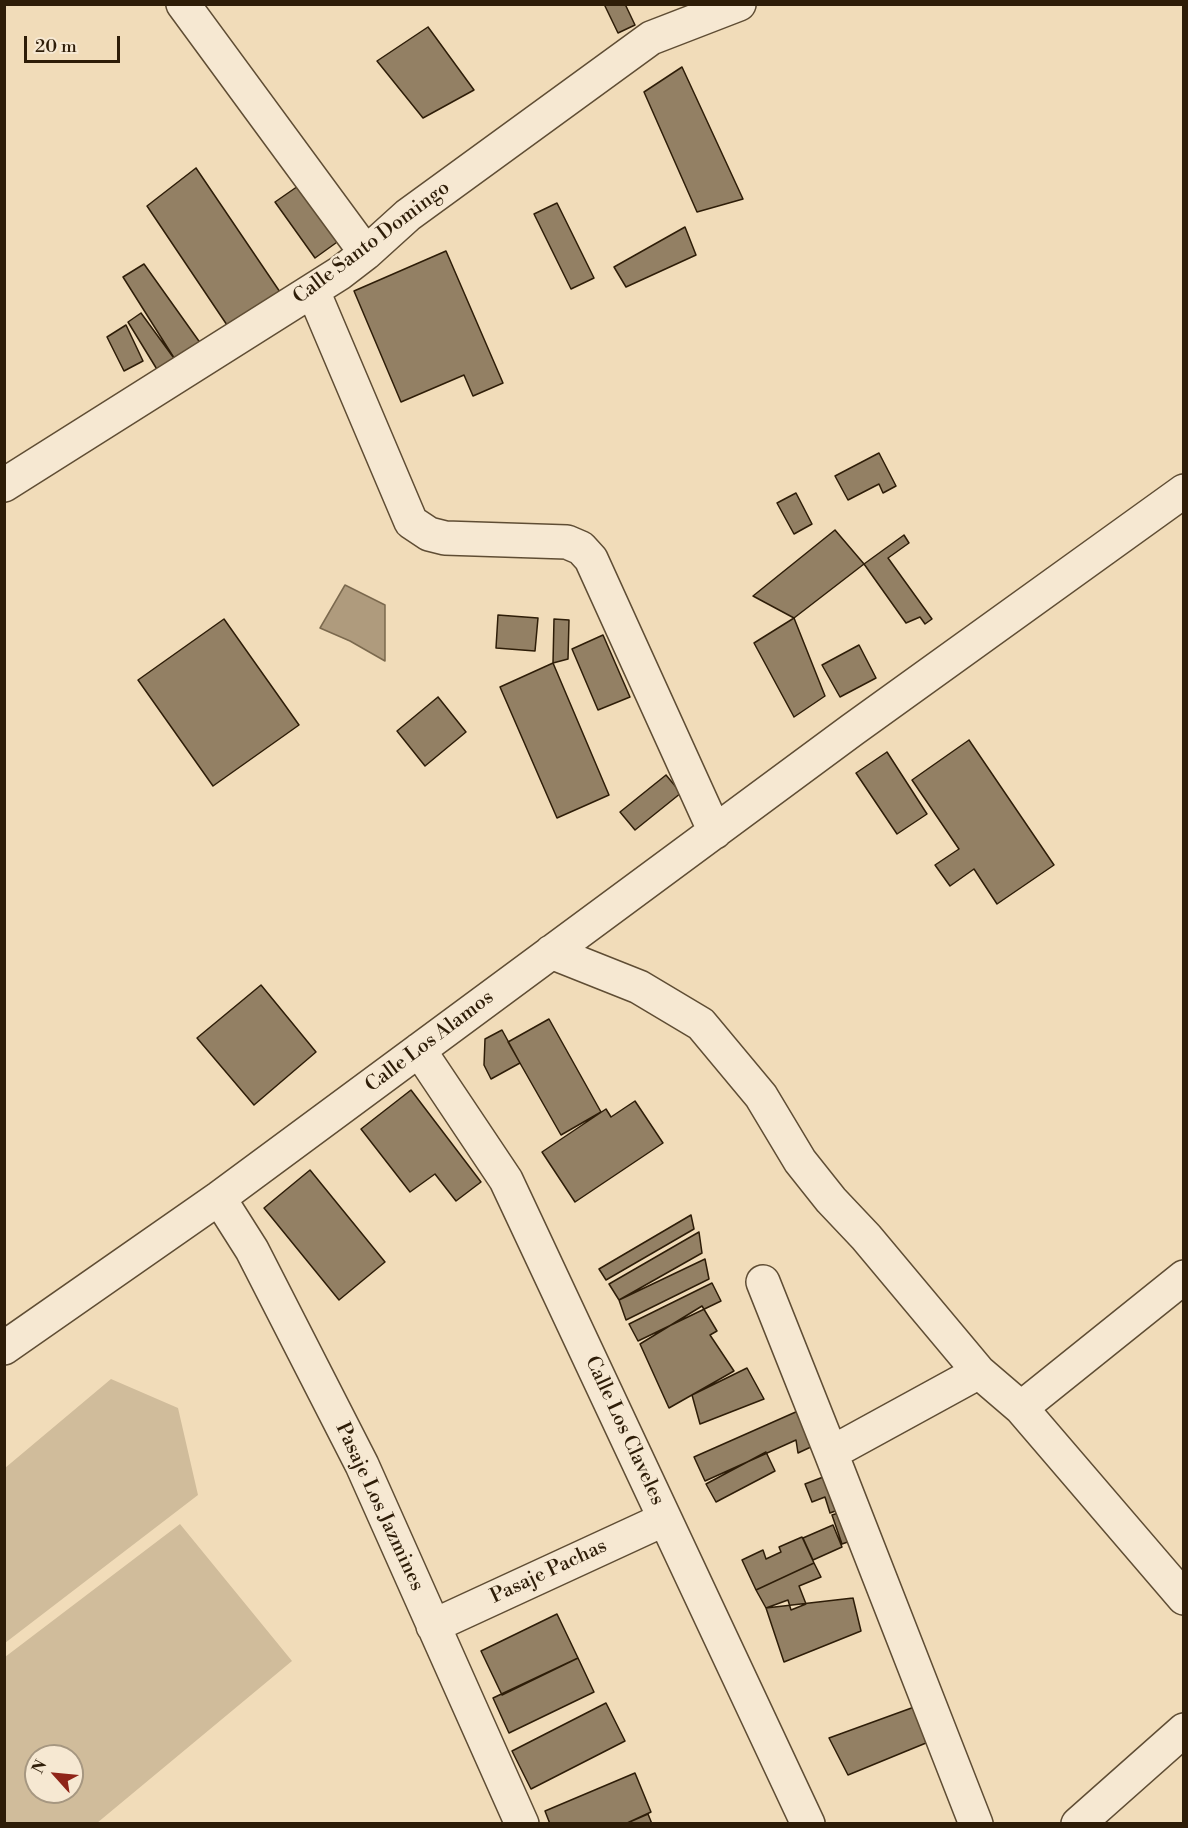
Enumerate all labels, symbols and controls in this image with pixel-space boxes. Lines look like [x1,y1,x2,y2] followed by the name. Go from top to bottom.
[27,24,123,62] scale bar
[35,35,77,58] text: 20 m
[289,176,455,310] street label: Calle Santo Domingo
[361,986,499,1098] street label: Calle Los Alamos
[579,1353,669,1509] street label: Calle Los Claveles
[330,1419,428,1595] street label: Pasaje Los Jazmines
[487,1535,611,1609] street label: Pasaje Pachas
[24,1744,84,1804] north arrow
[28,1757,52,1777] text: N

